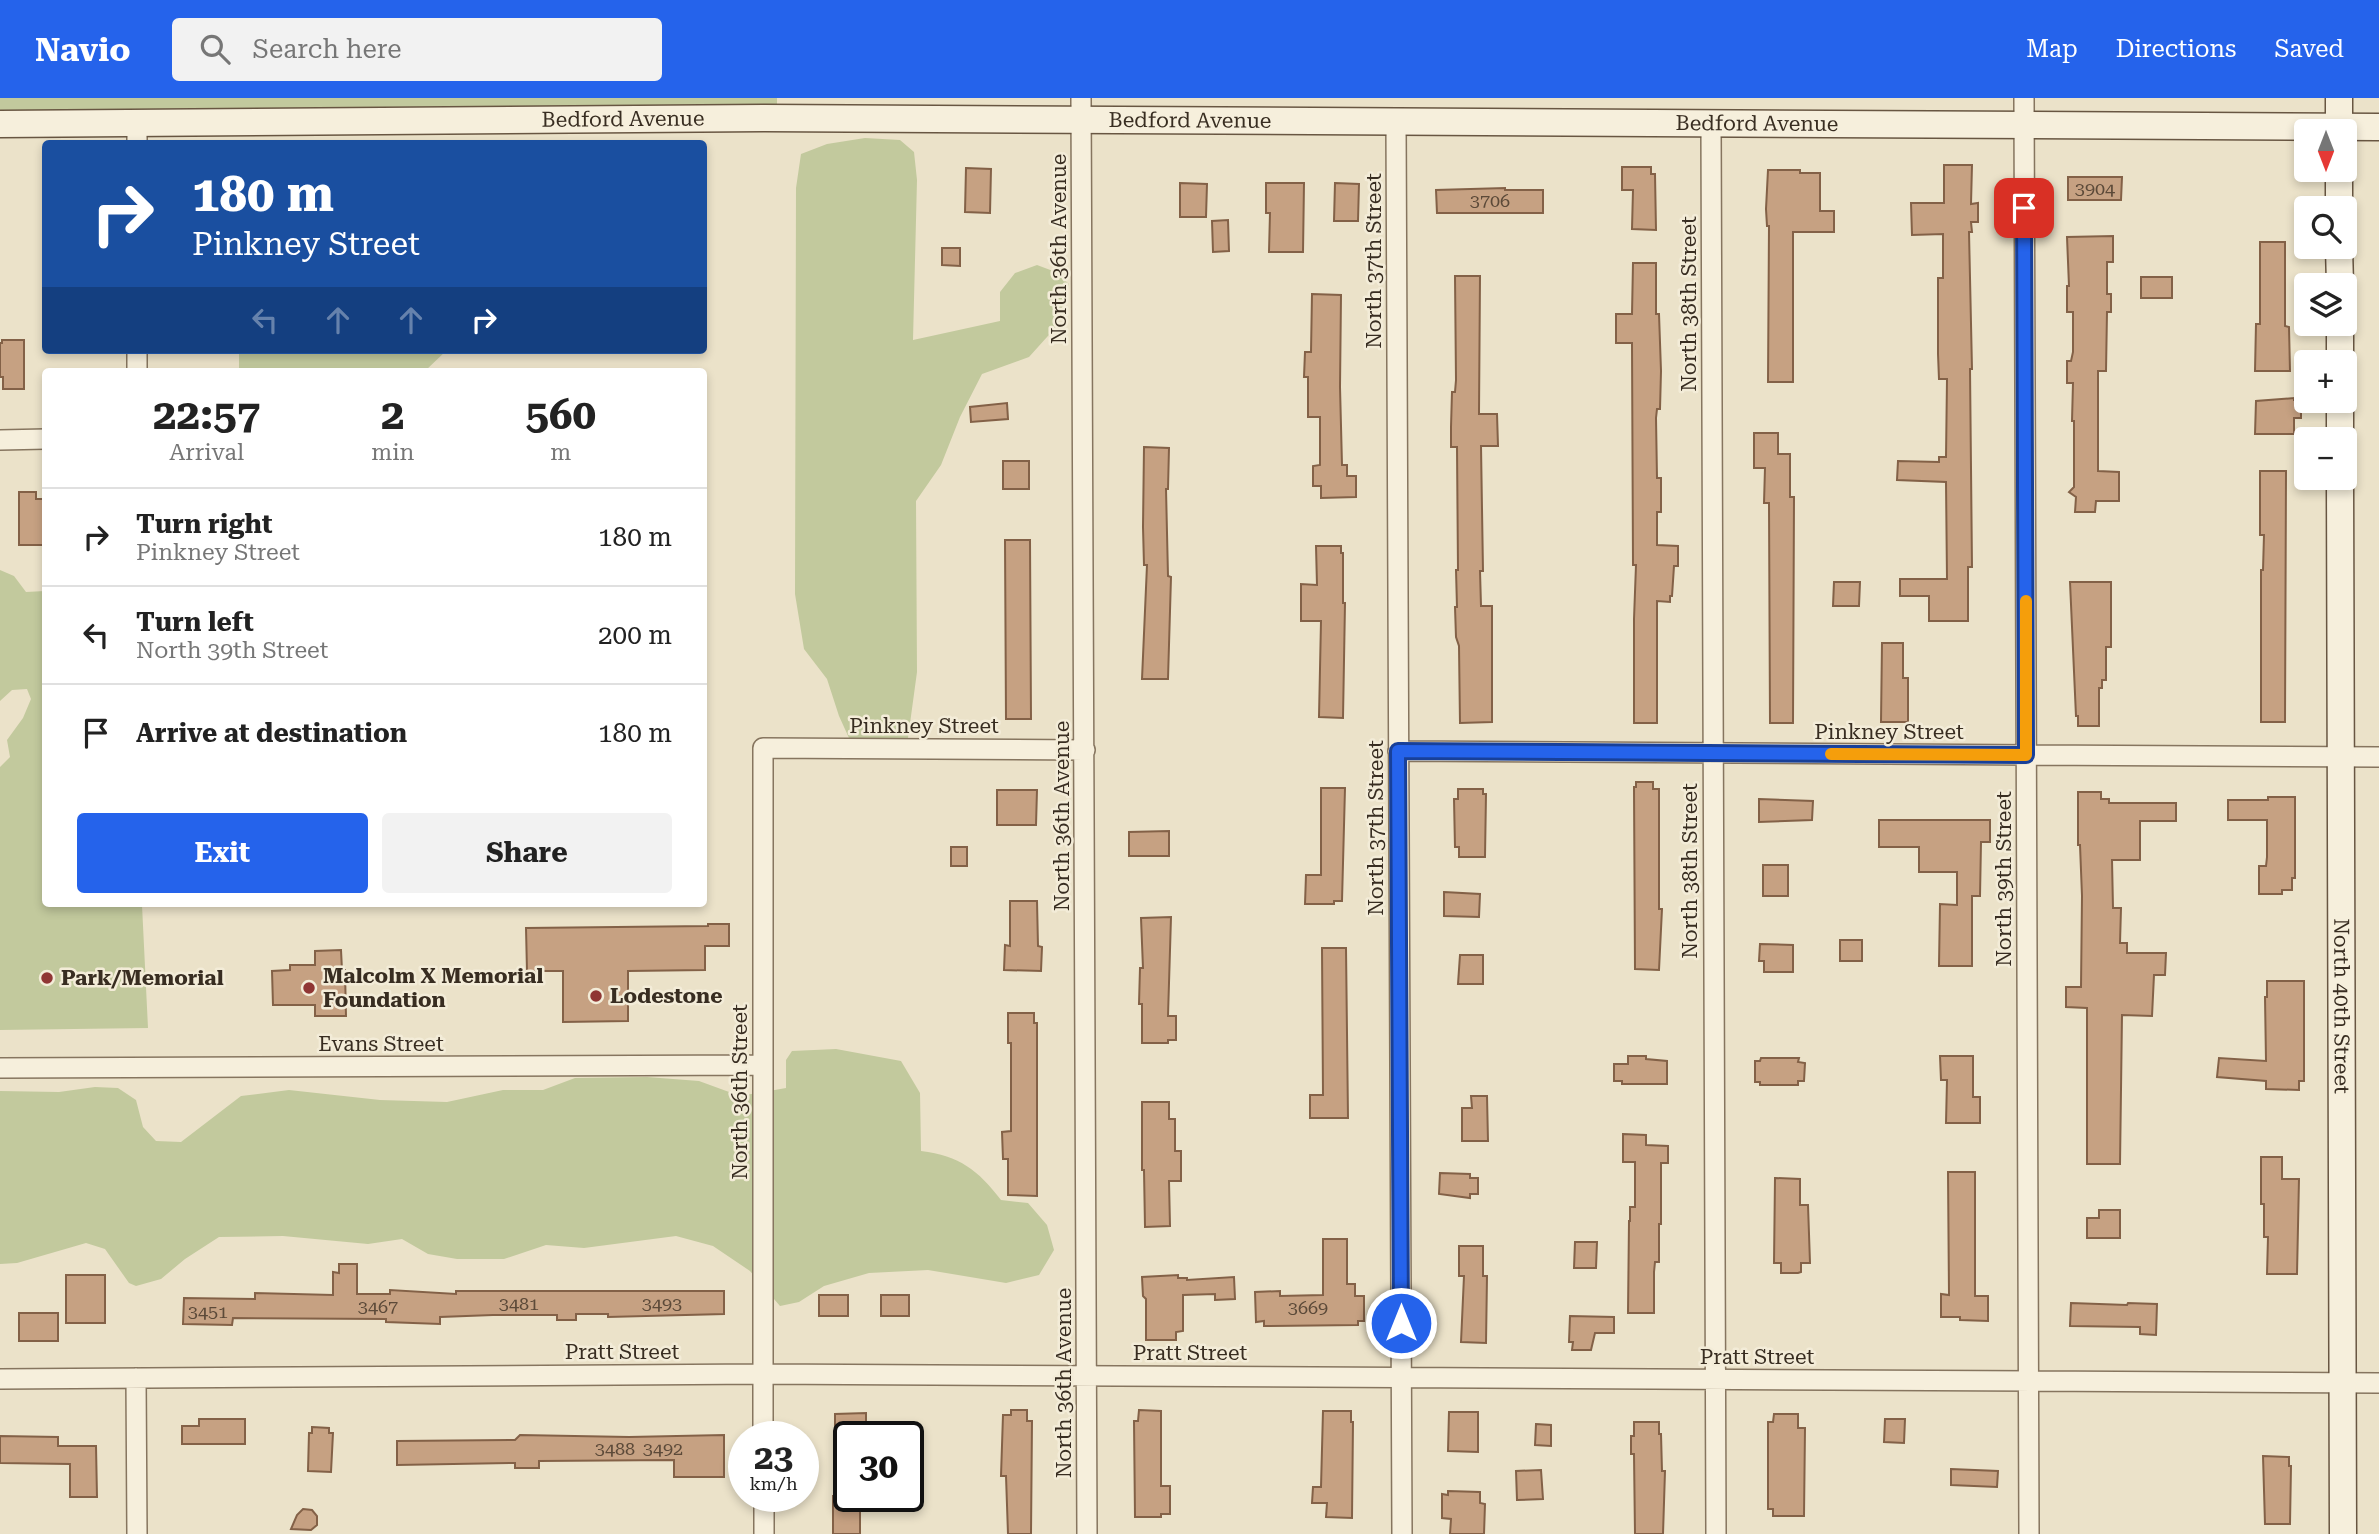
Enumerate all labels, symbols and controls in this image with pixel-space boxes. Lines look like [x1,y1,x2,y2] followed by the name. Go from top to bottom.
[172,18,662,81] search box
[35,30,130,69] text: Navio
[196,30,234,68] icon: search
[252,34,401,64] text: Search here
[2026,35,2078,63] text: Map
[2116,35,2236,63] text: Directions
[2274,35,2344,63] text: Saved
[541,106,704,132] street label: Bedford Avenue
[1108,108,1271,133] street label: Bedford Avenue
[1675,111,1838,136] street label: Bedford Avenue
[2294,119,2357,182] north arrow
[2294,119,2357,490] map controls
[1047,154,1071,344] street label: North 36th Avenue
[192,166,334,223] text: 180 m
[77,168,168,259] icon: right
[1362,173,1386,349] street label: North 37th Street
[1994,178,2054,238] pin
[2075,178,2115,199] house number: 3904
[2005,189,2043,227] icon: arrive
[1470,190,1510,211] house number: 3706
[2294,196,2357,259] button: search
[1677,216,1701,392] street label: North 38th Street
[192,225,420,263] text: Pinkney Street
[2294,273,2357,336] button: layers
[246,301,284,339] icon: left
[319,301,357,339] icon: ahead
[392,301,430,339] icon: ahead
[465,301,503,339] icon: right
[2294,350,2357,413] button: +
[153,390,260,439] text: 22:57
[381,390,405,439] text: 2
[525,390,596,439] text: 560
[2294,427,2357,490] button: −
[169,439,244,466] text: Arrival
[371,439,414,466] text: min
[550,439,571,466] text: m
[136,509,272,539] text: Turn right
[77,518,115,556] icon: right
[598,522,672,552] text: 180 m
[136,539,300,566] text: Pinkney Street
[136,607,254,637] text: Turn left
[77,616,115,654] icon: left
[598,620,672,650] text: 200 m
[136,637,328,664] text: North 39th Street
[77,714,115,752] icon: arrive
[849,714,999,738] street label: Pinkney Street
[136,718,407,748] text: Arrive at destination
[598,718,672,748] text: 180 m
[1814,720,1964,744] street label: Pinkney Street
[1050,721,1074,911] street label: North 36th Avenue
[1364,740,1388,916] street label: North 37th Street
[1678,783,1702,959] street label: North 38th Street
[1992,791,2016,967] street label: North 39th Street
[77,813,368,893] button: Exit
[382,813,672,893] button: Share
[2329,918,2354,1094] street label: North 40th Street
[323,964,543,1012] place label: Malcolm X Memorial Foundation
[61,966,224,990] place label: Park/Memorial
[39,970,55,986] marker: Park/Memorial
[301,980,317,996] marker: Malcolm X Memorial Foundation
[610,984,722,1008] place label: Lodestone
[588,988,604,1004] marker: Lodestone
[728,1004,752,1180] street label: North 36th Street
[318,1032,444,1056] street label: Evans Street
[1364,1286,1438,1360] position arrow
[1052,1288,1076,1478] street label: North 36th Avenue
[499,1293,539,1314] house number: 3481
[642,1293,682,1314] house number: 3493
[358,1296,398,1317] house number: 3467
[1288,1297,1328,1318] house number: 3669
[188,1301,228,1322] house number: 3451
[565,1340,679,1364] street label: Pratt Street
[1133,1341,1247,1365] street label: Pratt Street
[1700,1345,1814,1369] street label: Pratt Street
[833,1421,924,1512] speed limit sign: 30
[754,1437,793,1478] text: 23
[595,1438,635,1459] house number: 3488
[643,1438,683,1459] house number: 3492
[749,1473,798,1494] text: km/h

